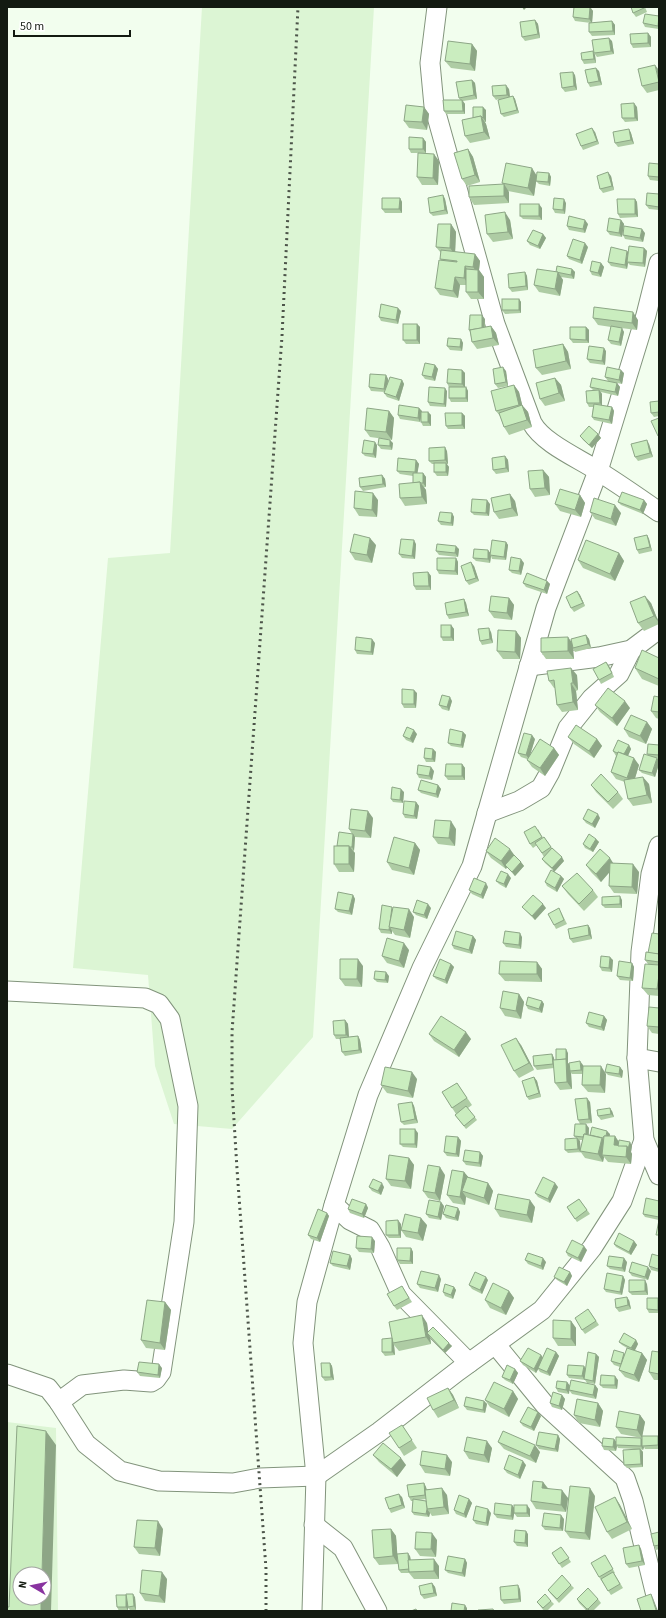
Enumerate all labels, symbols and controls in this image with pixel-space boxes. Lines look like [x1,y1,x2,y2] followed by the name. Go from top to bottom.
[14,12,130,38] scale bar
[20,18,44,35] text: 50 m
[12,1566,52,1606] north arrow
[15,1580,31,1589] text: N

